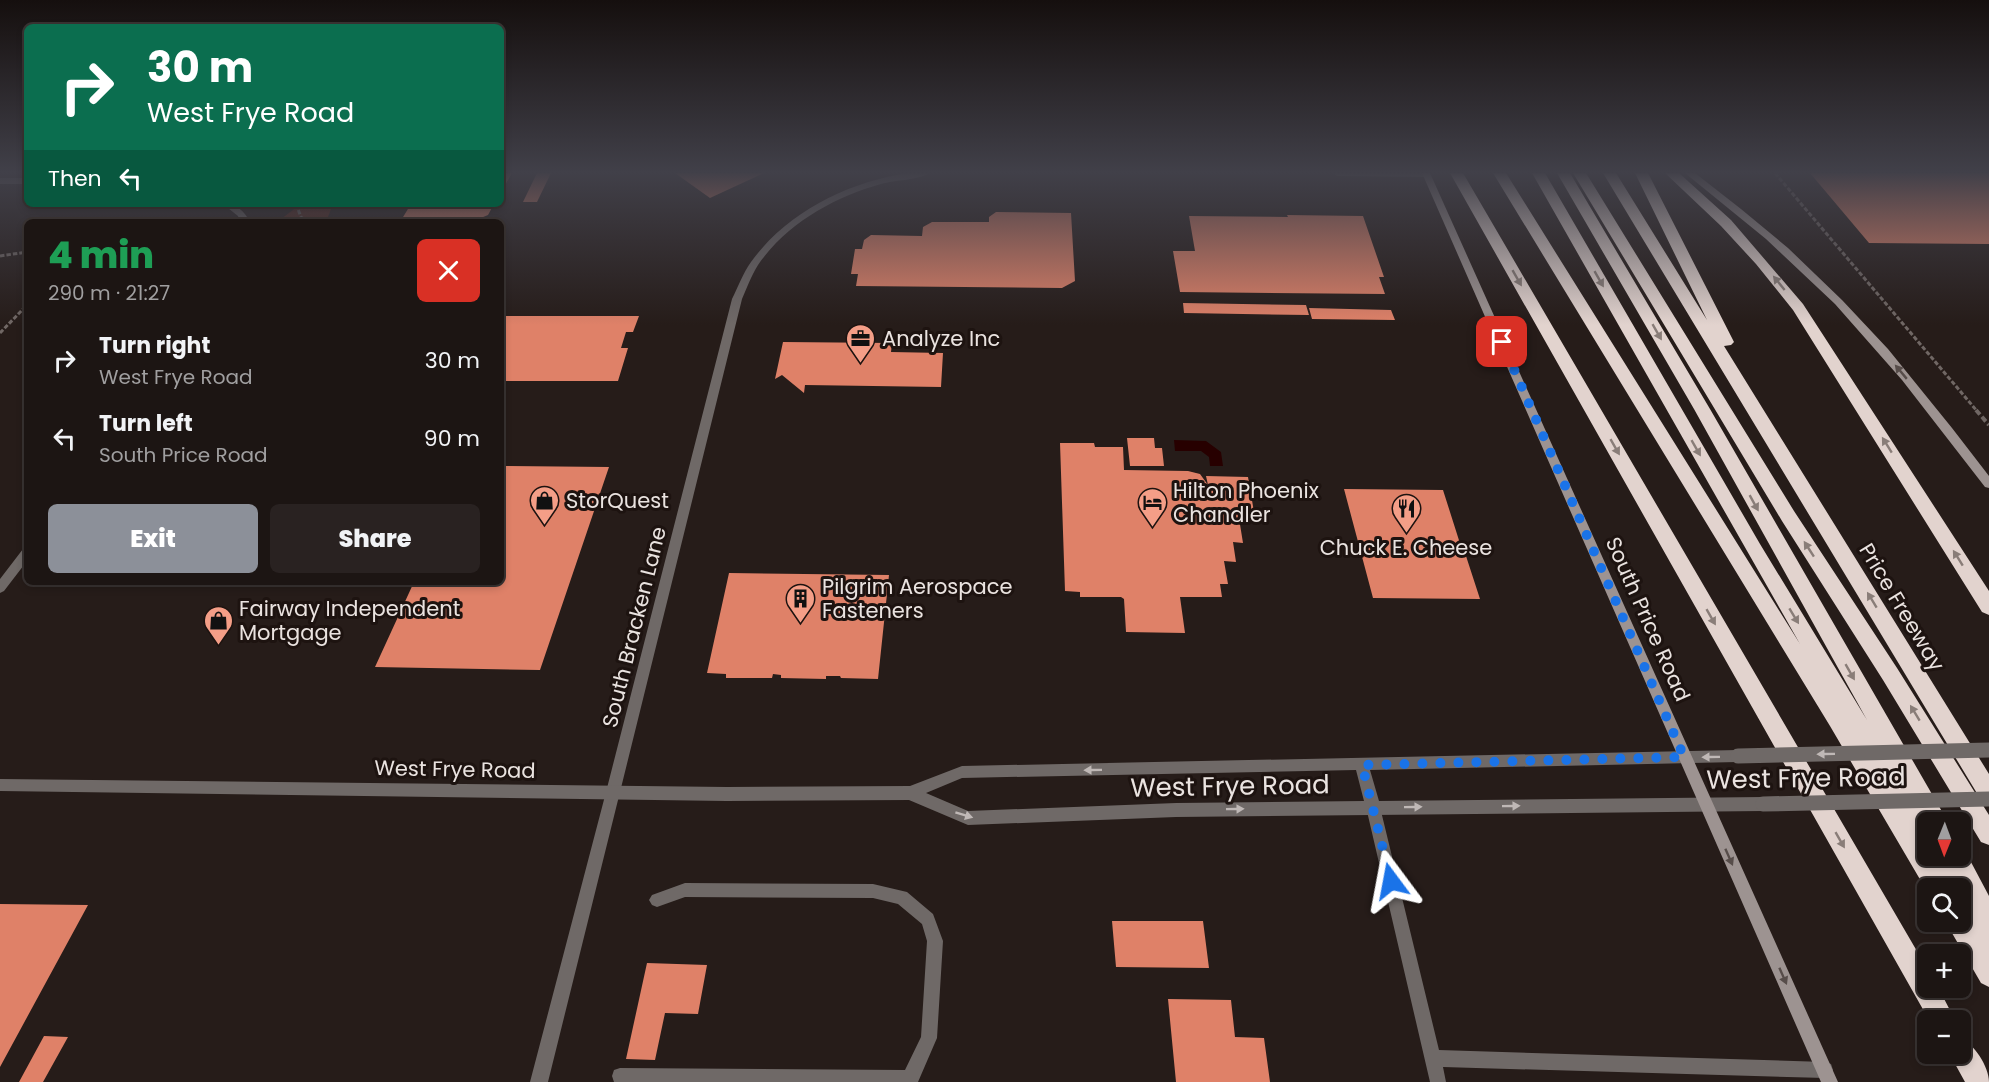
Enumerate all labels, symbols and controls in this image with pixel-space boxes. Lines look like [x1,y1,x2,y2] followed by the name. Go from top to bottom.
[147,38,253,97] text: 30 m
[48,48,126,126] icon: right
[147,94,354,131] text: West Frye Road
[114,162,147,195] icon: left
[48,163,102,194] text: Then
[48,230,154,281] text: 4 min
[417,239,480,302] button: close
[1512,270,1522,287] one-way arrow
[1593,271,1604,287] one-way arrow
[1773,275,1786,291] one-way arrow
[48,279,170,307] text: 290 m · 21:27
[1476,316,1527,367] pin
[845,322,877,364] office icon: Analyze Inc
[882,324,1000,353] place label: Analyze Inc
[1651,324,1662,340] one-way arrow
[1485,325,1518,358] icon: arrive
[99,330,210,361] text: Turn right
[48,344,81,377] icon: right
[425,345,480,376] text: 30 m
[99,363,253,391] text: West Frye Road
[1895,364,1908,380] one-way arrow
[99,408,193,439] text: Turn left
[48,422,81,455] icon: left
[424,423,480,454] text: 90 m
[1882,437,1893,454] one-way arrow
[1609,439,1620,455] one-way arrow
[1691,440,1701,457] one-way arrow
[99,441,268,469] text: South Price Road
[1173,476,1319,529] place label: Hilton Phoenix Chandler
[529,484,561,526] shop icon: StorQuest
[566,486,669,515] place label: StorQuest
[1136,486,1168,528] hotel icon: Hilton Phoenix Chandler
[1390,492,1422,534] restaurant icon: Chuck E. Cheese
[1749,494,1759,511] one-way arrow
[48,504,258,573] button: Exit
[270,504,480,573] button: Share
[595,523,673,731] street label: South Bracken Lane
[1599,532,1697,706] street label: South Price Road
[1320,533,1492,562] place label: Chuck E. Cheese
[1852,538,1952,676] street label: Price Freeway
[1803,542,1815,558] one-way arrow
[1952,549,1963,566] one-way arrow
[822,572,1013,625] place label: Pilgrim Aerospace Fasteners
[785,582,817,624] building icon: Pilgrim Aerospace Fasteners
[1866,592,1877,608] one-way arrow
[239,594,460,647] place label: Fairway Independent Mortgage
[202,604,234,646] shop icon: Fairway Independent Mortgage
[1789,608,1799,625] one-way arrow
[1706,609,1716,626] one-way arrow
[1845,664,1856,680] one-way arrow
[1909,705,1920,721] one-way arrow
[1816,750,1835,759] one-way arrow
[1702,752,1721,762] one-way arrow
[374,753,536,785] street label: West Frye Road
[1706,758,1906,798] street label: West Frye Road
[1084,765,1103,775] one-way arrow
[1130,766,1330,806] street label: West Frye Road
[1502,801,1521,810] one-way arrow
[1404,802,1423,812] one-way arrow
[1225,804,1244,814] one-way arrow
[955,811,973,820] one-way arrow
[1917,812,1971,866] north arrow
[1917,812,1971,1064] map controls
[1834,832,1845,848] one-way arrow
[1724,848,1734,866] one-way arrow
[1359,849,1423,913] position arrow
[1917,878,1971,932] button: search
[1917,944,1971,998] button: +
[1778,967,1787,984] one-way arrow
[1917,1010,1971,1064] button: −

